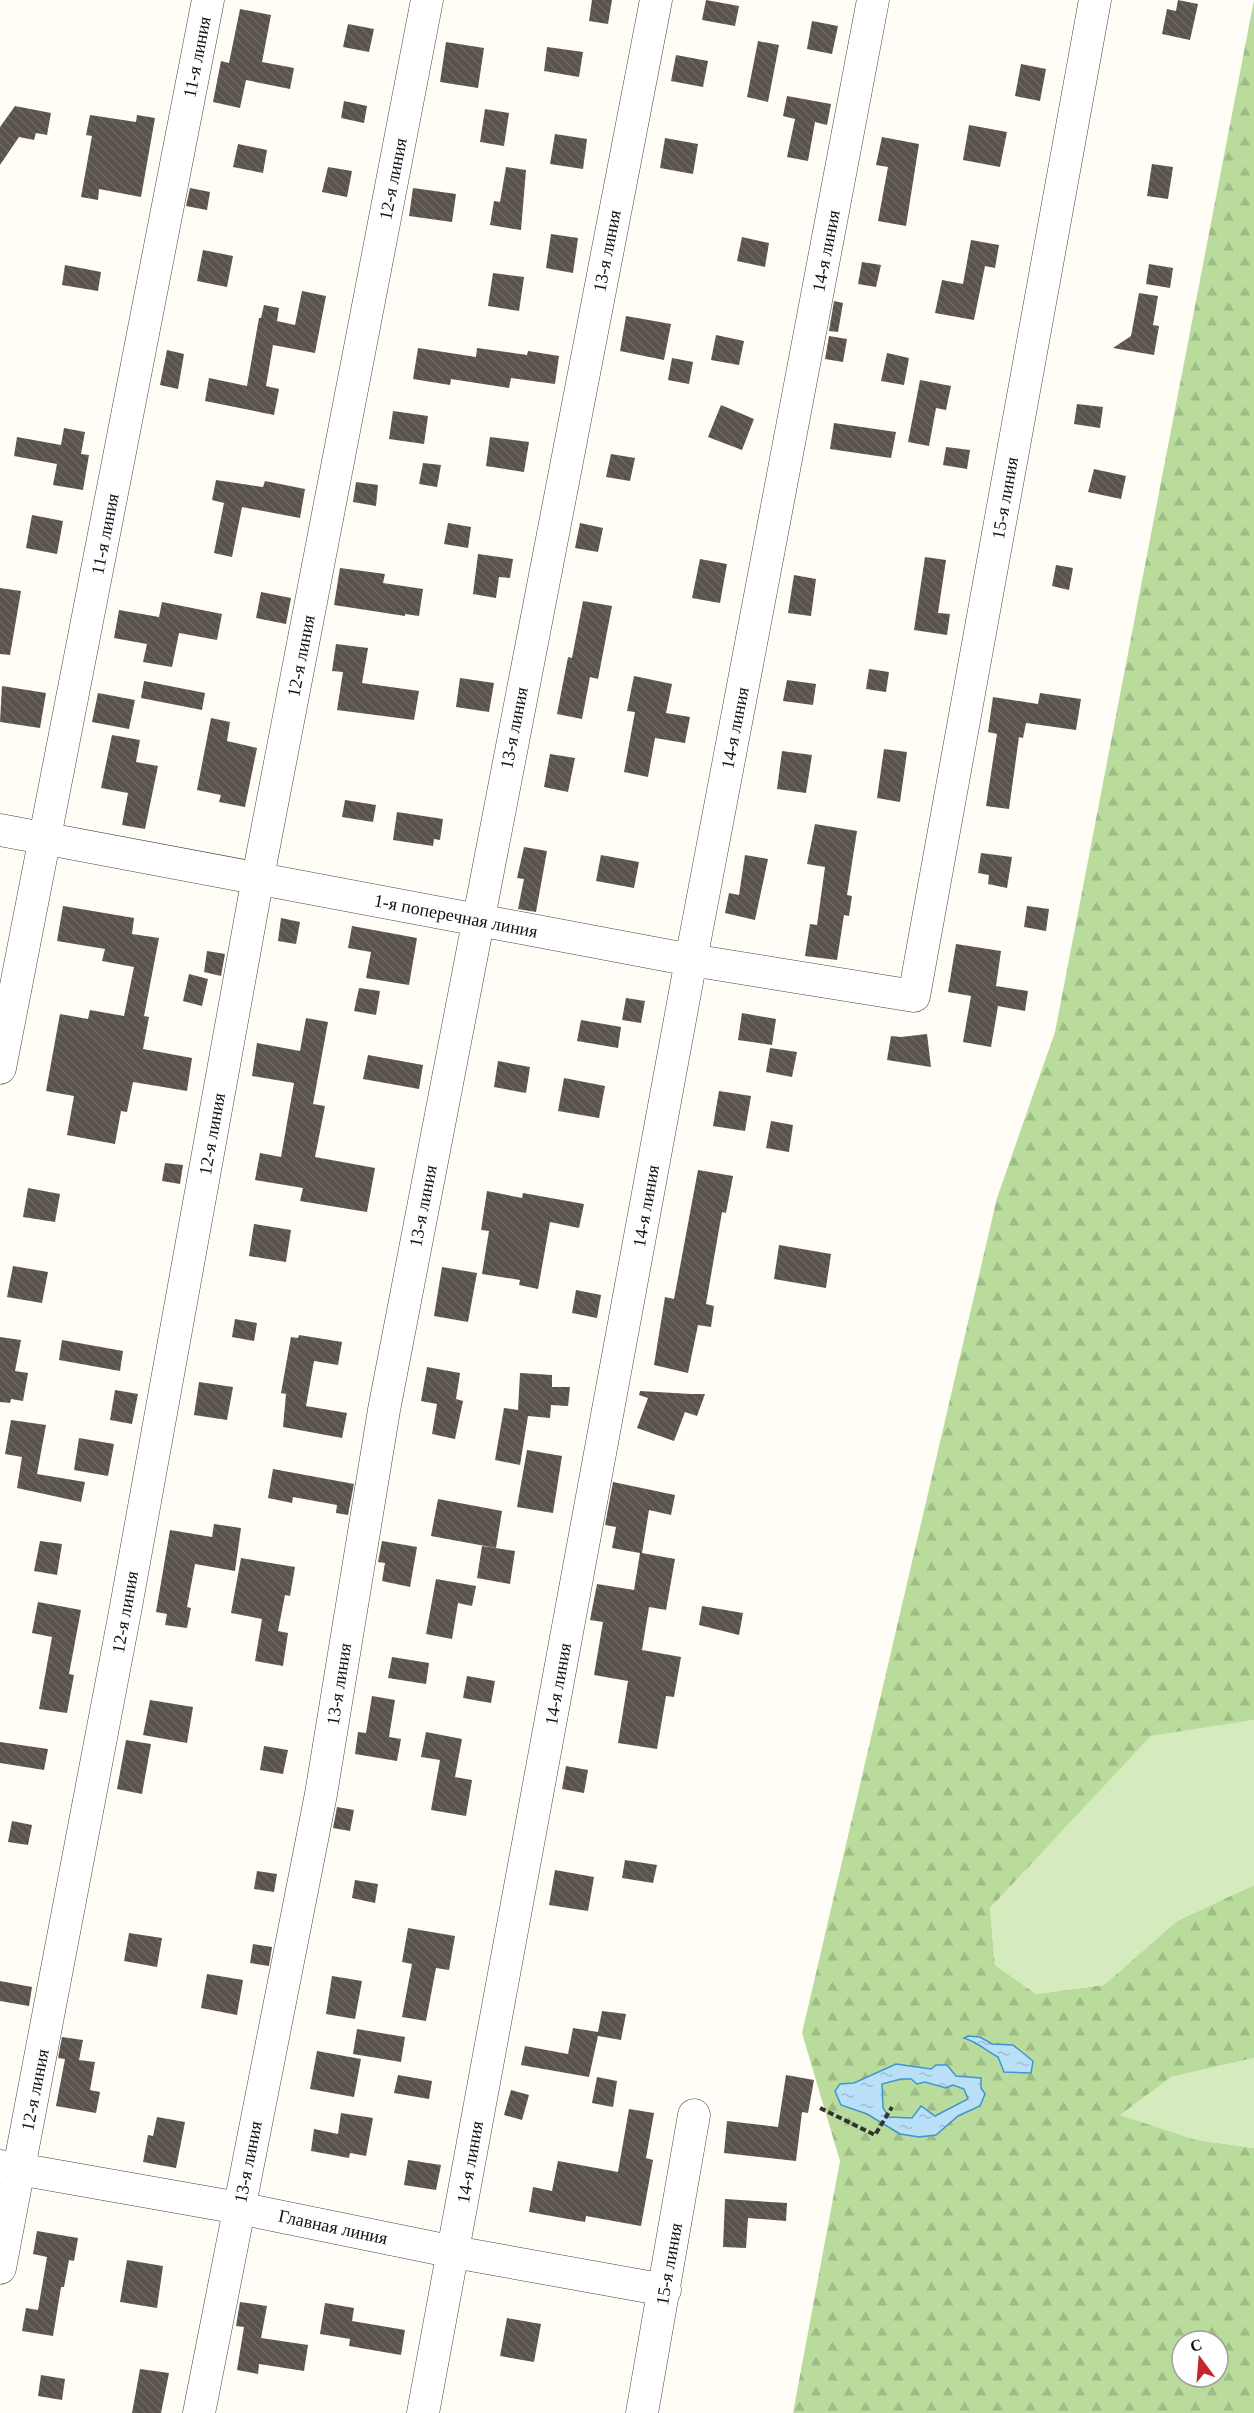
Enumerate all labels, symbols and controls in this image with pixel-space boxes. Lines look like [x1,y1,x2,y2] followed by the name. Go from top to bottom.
[179,15,215,99] street label: 11-я линия
[375,136,411,222] street label: 12-я линия
[589,208,625,294] street label: 13-я линия
[808,208,844,294] street label: 14-я линия
[988,455,1022,541] street label: 15-я линия
[87,492,123,576] street label: 11-я линия
[283,613,319,699] street label: 12-я линия
[496,685,532,771] street label: 13-я линия
[717,685,753,771] street label: 14-я линия
[373,890,539,942] street label: 1-я поперечная линия
[195,1091,229,1177] street label: 12-я линия
[405,1163,441,1249] street label: 13-я линия
[629,1163,663,1249] street label: 14-я линия
[108,1569,142,1655] street label: 12-я линия
[323,1641,355,1727] street label: 13-я линия
[541,1641,575,1727] street label: 14-я линия
[17,2047,53,2133] street label: 12-я линия
[230,2119,266,2205] street label: 13-я линия
[453,2119,487,2205] street label: 14-я линия
[277,2206,389,2248] street label: Главная линия
[652,2221,686,2307] street label: 15-я линия
[1170,2329,1230,2389] north arrow
[1188,2335,1204,2355] text: С

